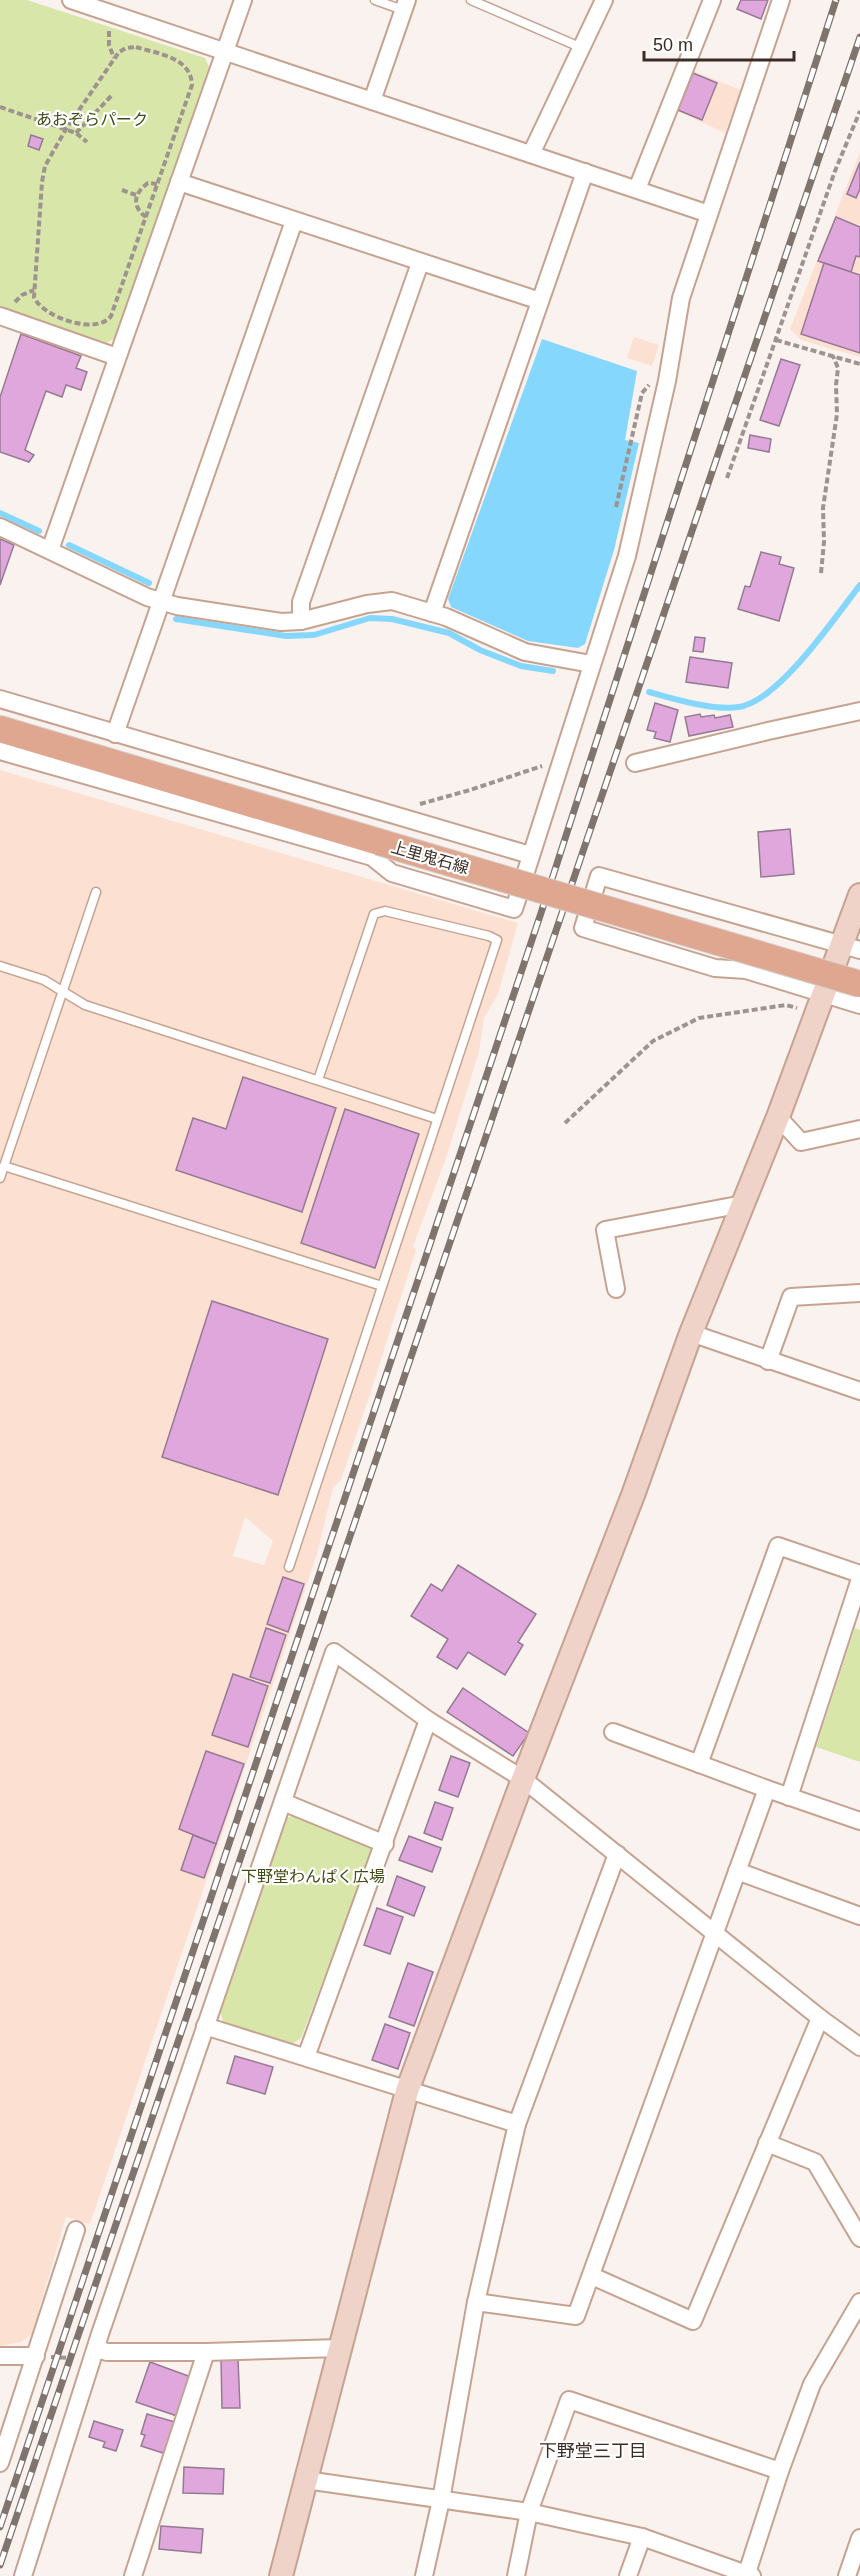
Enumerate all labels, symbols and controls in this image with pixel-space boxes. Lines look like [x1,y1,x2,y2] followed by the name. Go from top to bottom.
[644,24,794,62] scale bar
[653,35,693,55] text: 50 m
[36,111,148,128] park label: あおぞらパーク
[389,838,471,877] street label: 上里鬼石線
[241,1868,385,1885] park label: 下野堂わんぱく広場
[539,2441,647,2461] district label: 下野堂三丁目

